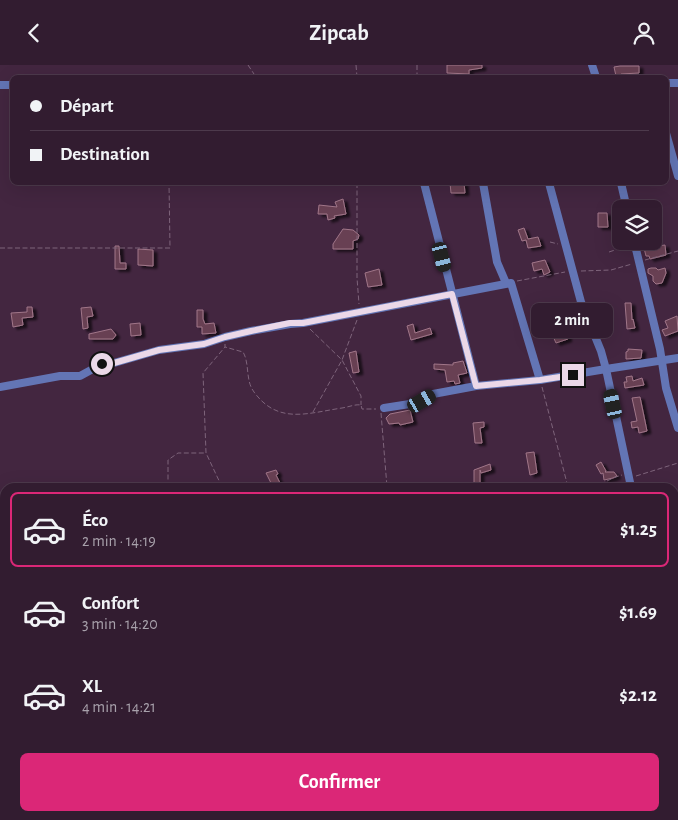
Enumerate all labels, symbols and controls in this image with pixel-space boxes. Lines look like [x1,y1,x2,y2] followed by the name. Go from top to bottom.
[20,19,48,47] icon: back
[630,19,658,47] icon: person
[309,22,369,44] text: Zipcab
[60,97,113,116] text: Départ
[60,145,150,164] text: Destination
[612,200,662,250] map controls
[612,200,662,250] button: layers
[431,241,452,273] car
[532,303,614,337] callout: 2 min
[554,312,590,328] text: 2 min
[91,353,113,375] route start
[562,364,584,386] route end
[405,387,438,415] car
[602,388,623,420] car
[22,507,67,552] icon: car
[82,511,108,530] text: Éco
[620,520,657,539] text: $1.25
[82,533,156,549] text: 2 min · 14:19
[22,590,67,635] icon: car
[82,594,139,613] text: Confort
[619,603,657,622] text: $1.69
[82,616,158,632] text: 3 min · 14:20
[22,673,67,718] icon: car
[82,677,102,696] text: XL
[619,686,657,705] text: $2.12
[82,699,156,715] text: 4 min · 14:21
[20,753,659,811] button: Confirmer

